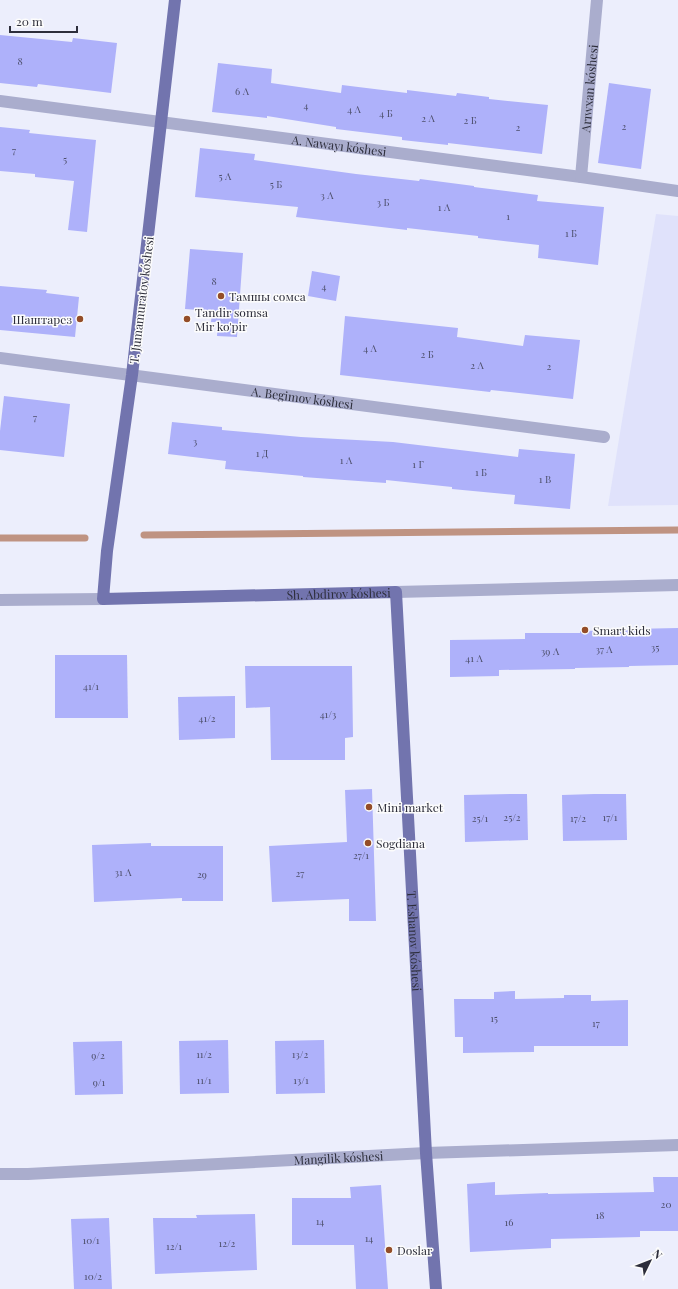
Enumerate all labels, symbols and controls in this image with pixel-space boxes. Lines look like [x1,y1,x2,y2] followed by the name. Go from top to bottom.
[10,8,77,34] scale bar
[16,13,43,29] text: 20 m
[577,43,601,134] street label: Arıwxan kóshesi
[17,54,23,68] house number: 8
[235,84,250,98] house number: 6 А
[304,98,309,112] house number: 4
[347,102,362,116] house number: 4 А
[379,106,393,120] house number: 4 Б
[421,111,435,125] house number: 2 А
[463,113,477,127] house number: 2 Б
[622,119,627,133] house number: 2
[516,120,521,134] house number: 2
[290,131,388,160] street label: A. Nawayı kóshesi
[12,143,16,157] house number: 7
[63,152,67,166] house number: 5
[219,169,232,183] house number: 5 А
[270,177,282,191] house number: 5 Б
[320,188,334,202] house number: 3 А
[377,195,390,209] house number: 3 Б
[438,200,451,214] house number: 1 А
[506,209,510,223] house number: 1
[565,226,577,240] house number: 1 Б
[125,235,157,365] street label: T. Jumamuratov kóshesi
[211,274,217,288] house number: 8
[322,279,327,293] house number: 4
[229,288,306,304] place label: Тамшы сомса
[216,291,226,301] marker: Тамшы сомса
[195,304,268,334] place label: Tandir somsa Mir ko'pir
[13,311,72,327] place label: Шаштарез
[75,314,85,324] marker: Шаштарез
[182,314,192,324] marker: Tandir somsa Mir ko'pir
[363,341,378,355] house number: 4 А
[420,347,434,361] house number: 2 Б
[470,358,484,372] house number: 2 А
[547,359,552,373] house number: 2
[250,383,355,412] street label: A. Begimov kóshesi
[33,410,37,424] house number: 7
[193,434,198,448] house number: 3
[256,446,269,460] house number: 1 Д
[340,453,353,467] house number: 1 А
[412,457,424,471] house number: 1 Г
[475,465,487,479] house number: 1 Б
[539,472,551,486] house number: 1 В
[286,584,391,603] street label: Sh. Abdirov kóshesi
[593,622,651,638] place label: Smart kids
[580,625,590,635] marker: Smart kids
[651,640,659,654] house number: 35
[595,642,613,656] house number: 37 А
[541,644,560,658] house number: 39 А
[465,651,483,665] house number: 41 А
[83,679,99,693] house number: 41/1
[320,707,337,721] house number: 41/3
[199,711,216,725] house number: 41/2
[377,799,444,815] place label: Mini market
[364,802,374,812] marker: Mini market
[503,810,521,824] house number: 25/2
[602,810,618,824] house number: 17/1
[472,811,488,825] house number: 25/1
[570,811,586,825] house number: 17/2
[376,835,425,851] place label: Sogdiana
[363,838,373,848] marker: Sogdiana
[353,848,369,862] house number: 27/1
[115,865,132,879] house number: 31 А
[296,866,304,880] house number: 27
[197,867,207,881] house number: 29
[404,890,425,992] street label: T. Eshanov kóshesi
[490,1011,498,1025] house number: 15
[592,1016,600,1030] house number: 17
[196,1047,212,1061] house number: 11/2
[292,1047,308,1061] house number: 13/2
[91,1048,105,1062] house number: 9/2
[197,1073,212,1087] house number: 11/1
[293,1073,309,1087] house number: 13/1
[93,1075,106,1089] house number: 9/1
[293,1147,384,1168] street label: Mangilik kóshesi
[661,1197,671,1211] house number: 20
[596,1208,604,1222] house number: 18
[316,1214,324,1228] house number: 14
[505,1215,513,1229] house number: 16
[365,1231,373,1245] house number: 14
[82,1233,100,1247] house number: 10/1
[219,1236,236,1250] house number: 12/2
[166,1239,182,1253] house number: 12/1
[630,1241,670,1281] north arrow
[397,1242,433,1258] place label: Doslar
[384,1245,394,1255] marker: Doslar
[649,1246,666,1262] text: N
[84,1269,102,1283] house number: 10/2

